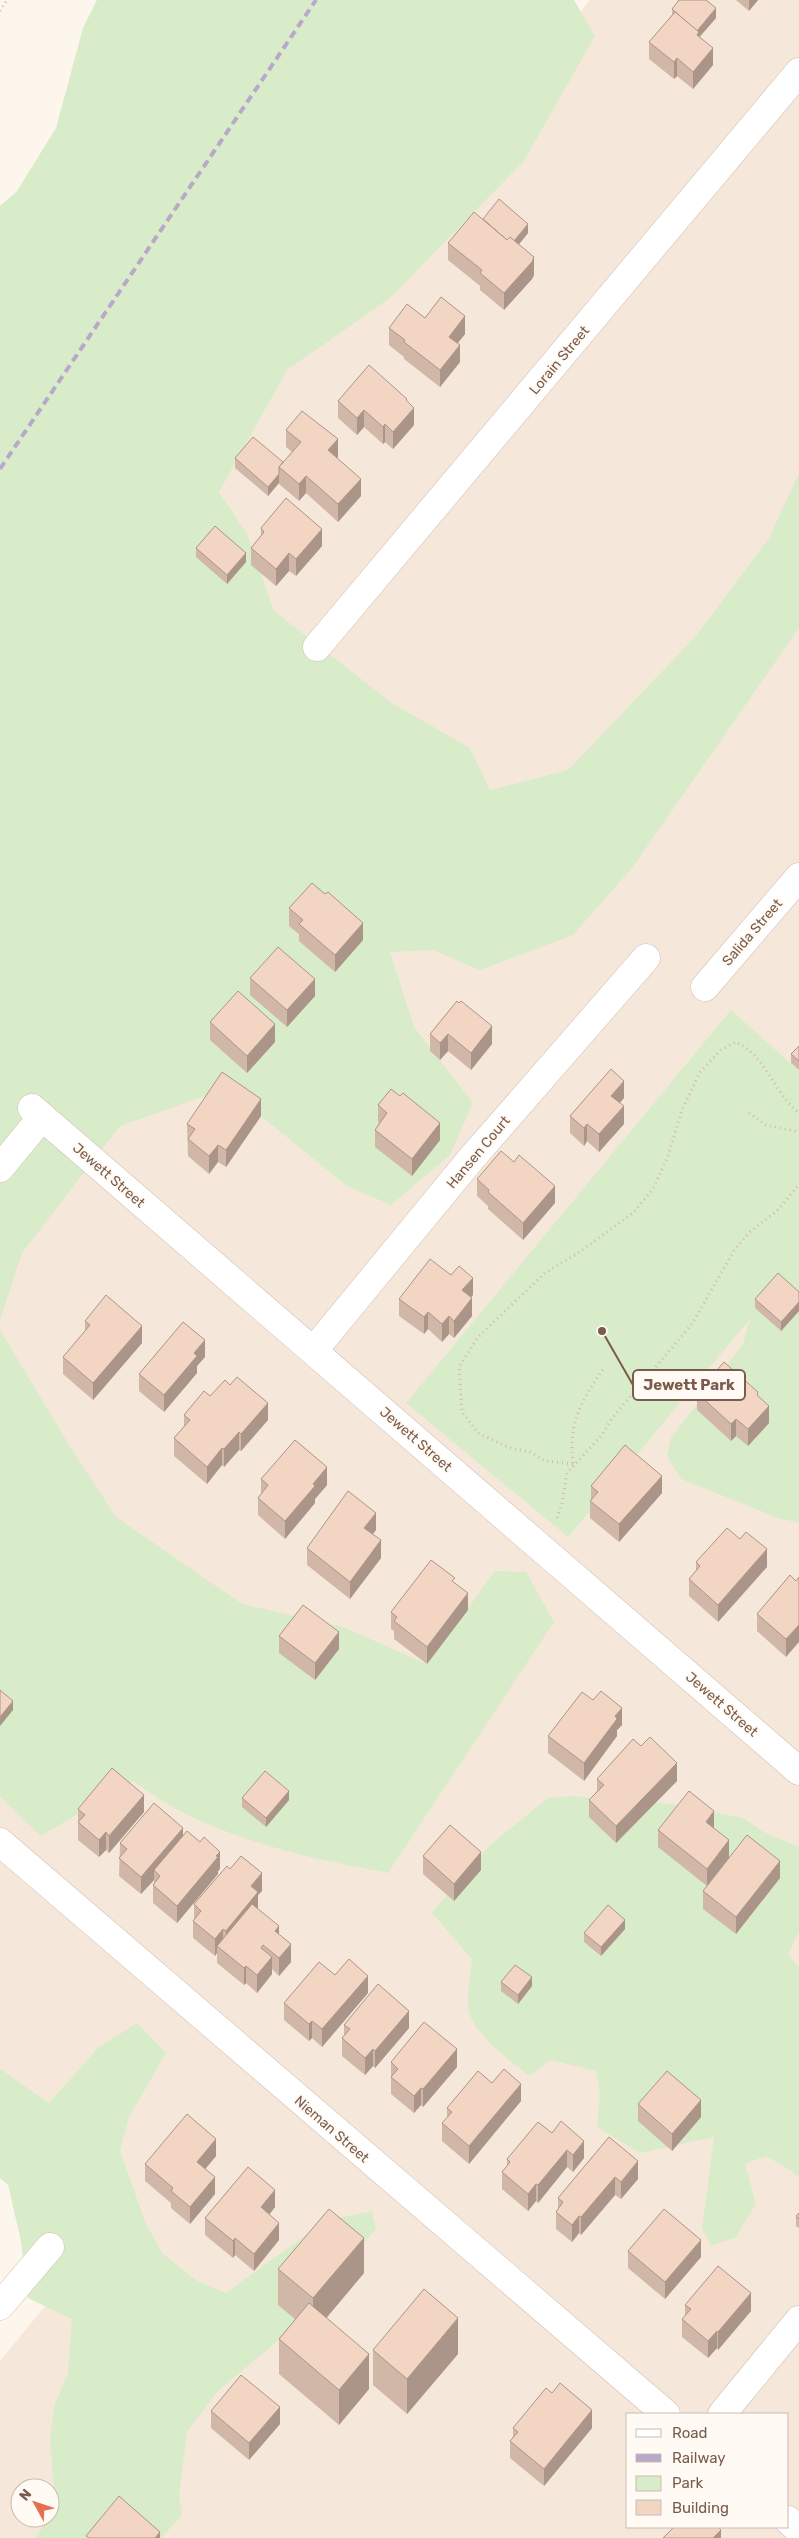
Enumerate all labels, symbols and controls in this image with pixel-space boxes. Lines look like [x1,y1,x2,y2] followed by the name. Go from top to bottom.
[526,322,593,398] street label: Lorain Street
[719,895,786,969] street label: Salida Street
[443,1112,514,1192] street label: Hansen Court
[69,1139,149,1212] street label: Jewett Street
[633,1370,745,1400] callout: Jewett Park
[643,1376,735,1394] text: Jewett Park
[376,1403,456,1476] street label: Jewett Street
[682,1668,762,1741] street label: Jewett Street
[291,2092,373,2167] street label: Nieman Street
[626,2413,789,2528] legend
[672,2424,708,2442] text: Road
[672,2449,726,2467] text: Railway
[672,2474,703,2492] text: Park
[10,2478,60,2528] north arrow
[16,2486,35,2504] text: N
[672,2499,729,2517] text: Building

